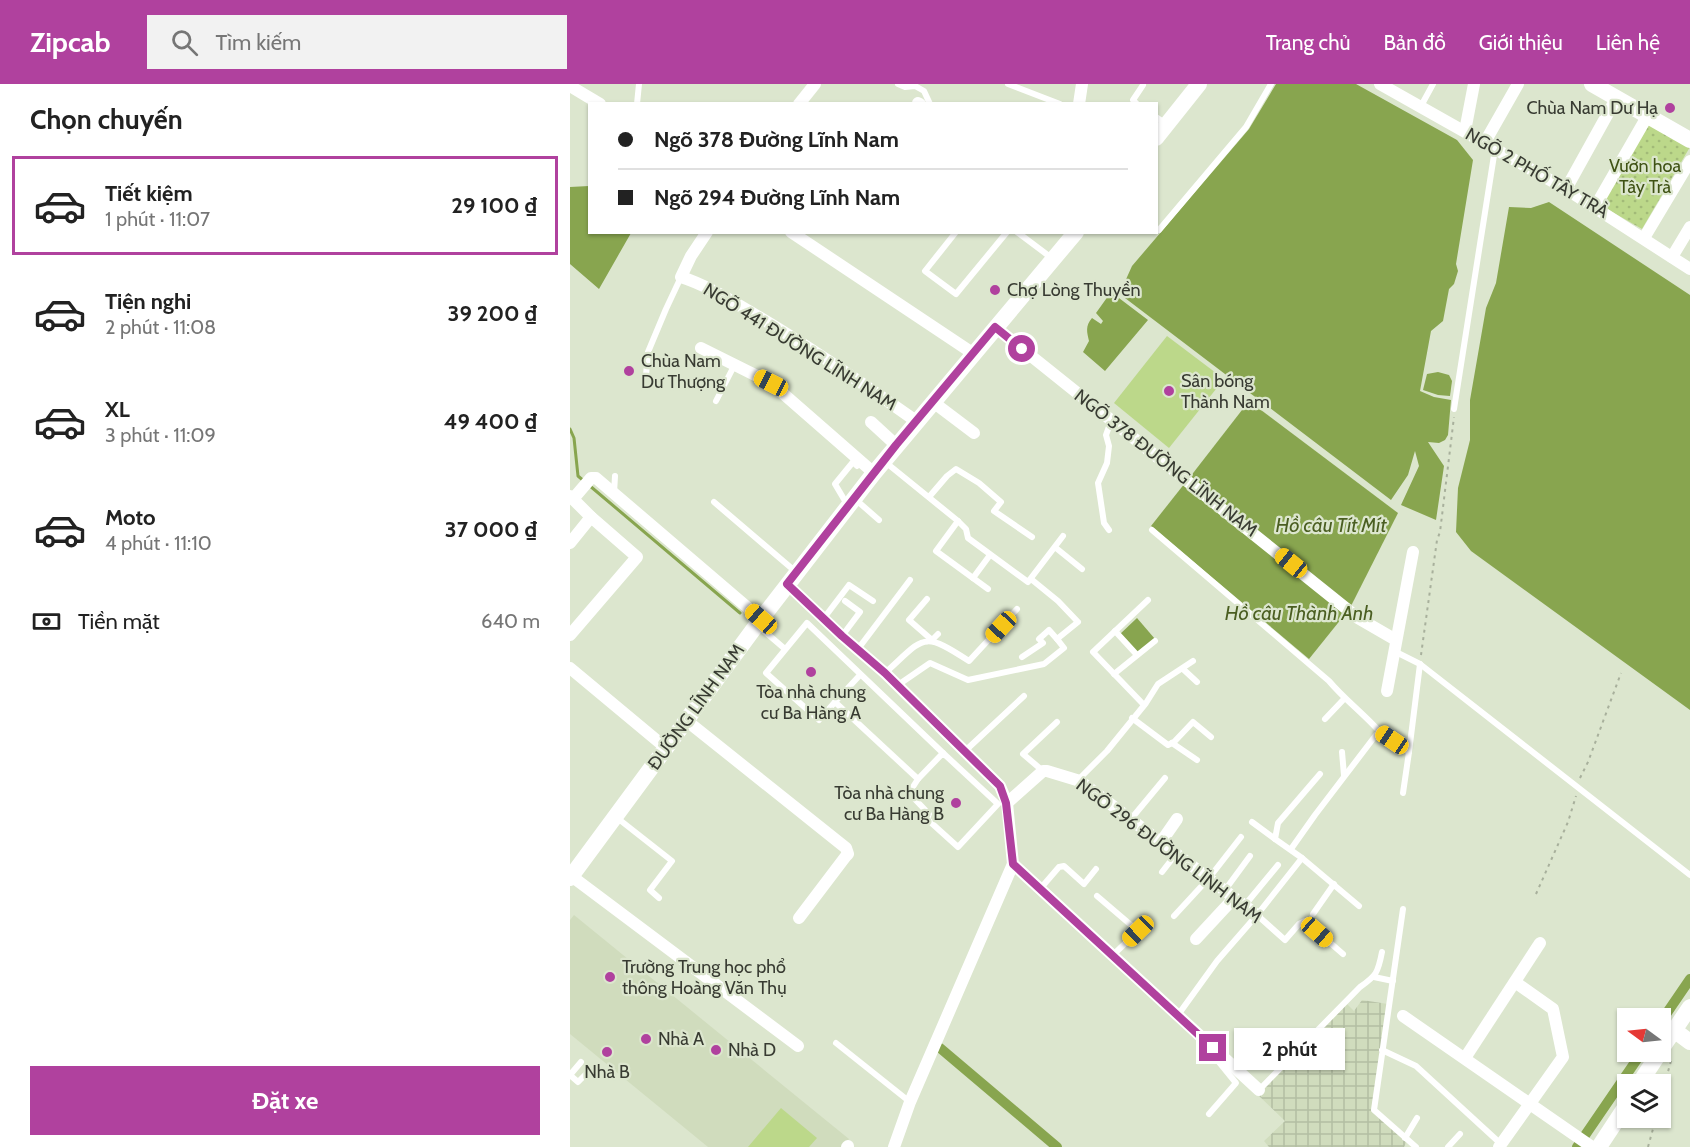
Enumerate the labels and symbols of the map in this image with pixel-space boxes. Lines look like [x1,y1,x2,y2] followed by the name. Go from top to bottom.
[1526,97,1658,119] place label: Chùa Nam Dư Hạ
[1663,101,1677,115] marker: Chùa Nam Dư Hạ
[1462,121,1613,223] street label: NGÕ 2 PHỐ TÂY TRÀ
[1609,155,1681,198] park label: Vườn hoa Tây Trà
[699,278,901,416] street label: NGÕ 441 ĐƯỜNG LĨNH NAM
[1007,279,1140,301] place label: Chợ Lòng Thuyền
[988,283,1002,297] marker: Chợ Lòng Thuyền
[1008,335,1035,362] route start
[641,350,726,393] place label: Chùa Nam Dư Thượng
[622,364,636,378] marker: Chùa Nam Dư Thượng
[751,367,791,399] car
[1181,370,1270,413] place label: Sân bóng Thành Nam
[1162,384,1176,398] marker: Sân bóng Thành Nam
[1070,385,1262,541] street label: NGÕ 378 ĐƯỜNG LĨNH NAM
[1276,513,1387,537] water label: Hồ câu Tít Mít
[1271,545,1311,581] car
[742,600,780,638] car
[1225,601,1373,625] water label: Hồ câu Thành Anh
[982,608,1020,646] car
[643,640,749,774] street label: ĐƯỜNG LĨNH NAM
[804,665,818,679] marker: Tòa nhà chung cư Ba Hàng A
[756,681,867,724] place label: Tòa nhà chung cư Ba Hàng A
[1372,722,1412,758] car
[1072,774,1266,928] street label: NGÕ 296 ĐƯỜNG LĨNH NAM
[834,782,945,825] place label: Tòa nhà chung cư Ba Hàng B
[949,796,963,810] marker: Tòa nhà chung cư Ba Hàng B
[1119,912,1157,950] car
[1298,913,1336,951] car
[622,956,787,999] place label: Trường Trung học phổ thông Hoàng Văn Thụ
[603,970,617,984] marker: Trường Trung học phổ thông Hoàng Văn Thụ
[1617,1008,1671,1062] north arrow
[1234,1027,1345,1069] callout: 2 phút
[658,1028,704,1050] place label: Nhà A
[639,1032,653,1046] marker: Nhà A
[1199,1034,1226,1061] route end
[728,1039,776,1061] place label: Nhà D
[709,1043,723,1057] marker: Nhà D
[600,1045,614,1059] marker: Nhà B
[584,1061,630,1083] place label: Nhà B

